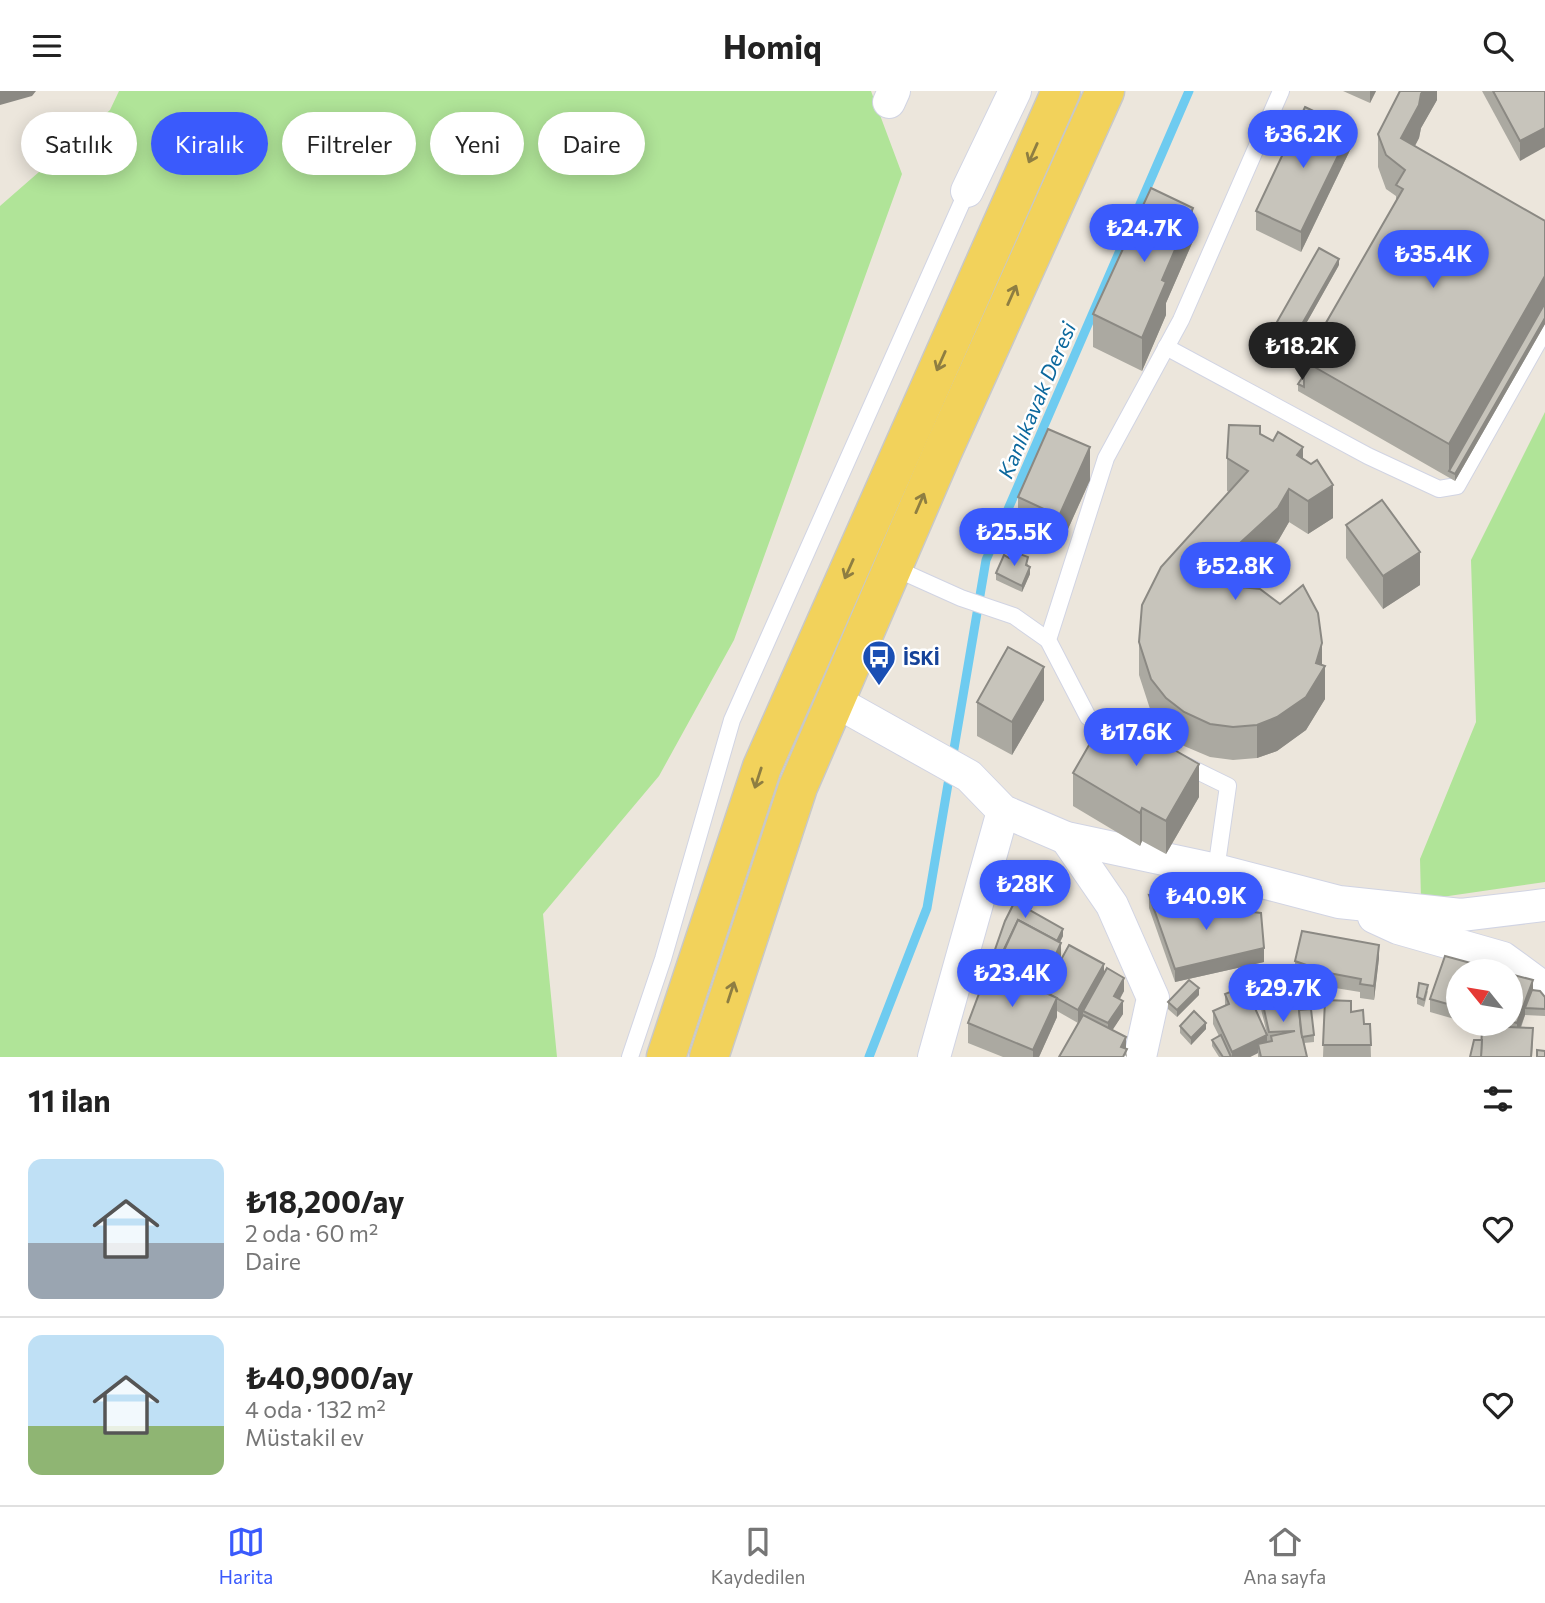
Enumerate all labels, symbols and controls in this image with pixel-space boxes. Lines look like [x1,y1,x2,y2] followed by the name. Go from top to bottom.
[723,26,822,66] text: Homiq
[28,27,66,65] icon: menu
[1479,27,1517,65] icon: search
[1246,111,1360,170] pin: ₺36.2K
[21,112,137,175] chip: Satılık
[151,112,268,175] chip: Kiralık
[282,112,416,175] chip: Filtreler
[430,112,524,175] chip: Yeni
[538,112,645,175] chip: Daire
[1264,119,1342,147] text: ₺36.2K
[1026,142,1039,164] one-way arrow
[1087,205,1201,264] pin: ₺24.7K
[1106,213,1182,241] text: ₺24.7K
[1376,231,1490,290] pin: ₺35.4K
[1394,239,1472,267] text: ₺35.4K
[1006,285,1019,307] one-way arrow
[992,318,1080,482] water label: Kanlıkavak Deresi
[1245,323,1359,382] pin: ₺18.2K
[1265,331,1339,359] text: ₺18.2K
[934,350,947,372] one-way arrow
[914,493,927,514] one-way arrow
[957,509,1071,568] pin: ₺25.5K
[975,517,1053,545] text: ₺25.5K
[1178,543,1292,602] pin: ₺52.8K
[1196,551,1274,579] text: ₺52.8K
[842,558,855,580] one-way arrow
[860,638,898,687] bus stop icon: İSKİ
[903,646,940,669] place label: İSKİ
[1079,709,1193,768] pin: ₺17.6K
[1100,717,1172,745] text: ₺17.6K
[751,766,763,788] one-way arrow
[984,861,1066,920] pin: ₺28K
[996,869,1054,897] text: ₺28K
[1149,873,1263,932] pin: ₺40.9K
[1165,881,1247,909] text: ₺40.9K
[955,949,1069,1009] pin: ₺23.4K
[973,958,1051,986] text: ₺23.4K
[1446,959,1522,1036] north arrow
[1446,959,1523,1036] map controls
[1226,965,1340,1024] pin: ₺29.7K
[1245,973,1321,1001] text: ₺29.7K
[726,982,738,1004] one-way arrow
[1479,1080,1517,1118] icon: filters
[28,1081,111,1118] text: 11 ilan
[245,1182,404,1219] text: ₺18,200/ay
[84,1187,168,1271] icon: home
[1479,1210,1517,1248] icon: heart
[245,1219,378,1247] text: 2 oda · 60 m²
[245,1247,301,1275] text: Daire
[245,1358,414,1395] text: ₺40,900/ay
[84,1363,168,1447] icon: home
[1479,1386,1517,1424] icon: heart
[245,1395,386,1423] text: 4 oda · 132 m²
[245,1423,364,1451] text: Müstakil ev
[219,1523,273,1588] tab: Harita
[711,1523,806,1588] tab: Kaydedilen
[1243,1523,1326,1588] tab: Ana sayfa

